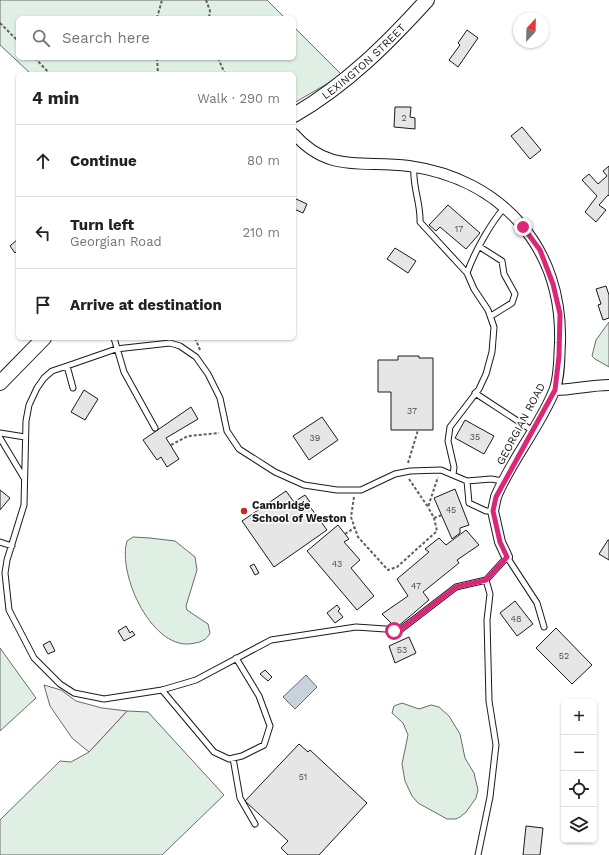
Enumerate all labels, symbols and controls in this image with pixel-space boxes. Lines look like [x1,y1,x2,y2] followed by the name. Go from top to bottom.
[513,12,549,48] north arrow
[16,16,296,60] search box
[319,21,408,102] street label: LEXINGTON STREET
[30,27,52,49] icon: search
[62,29,150,47] text: Search here
[32,88,79,108] text: 4 min
[197,91,280,106] text: Walk · 290 m
[401,113,407,123] house number: 2
[32,150,54,172] icon: ahead
[70,152,137,170] text: Continue
[247,153,280,168] text: 80 m
[70,216,134,234] text: Turn left
[514,218,532,236] route end
[32,222,54,244] icon: left
[455,224,463,234] house number: 17
[242,225,280,240] text: 210 m
[70,234,162,249] text: Georgian Road
[32,294,54,316] icon: arrive
[70,296,222,314] text: Arrive at destination
[494,381,548,467] street label: GEORGIAN ROAD
[407,406,417,416] house number: 37
[470,432,480,442] house number: 35
[310,433,320,443] house number: 39
[252,499,347,525] place label: Cambridge School of Weston
[446,505,456,515] house number: 45
[239,506,249,516] marker: Cambridge School of Weston
[332,559,342,569] house number: 43
[411,581,421,591] house number: 47
[510,614,522,624] house number: 48
[385,622,403,640] route start
[397,645,407,655] house number: 53
[559,651,569,661] house number: 52
[561,699,597,843] map controls
[561,699,597,735] button: +
[561,735,597,771] button: −
[561,771,597,807] button: locate
[299,772,307,782] house number: 51
[561,807,597,843] button: layers

